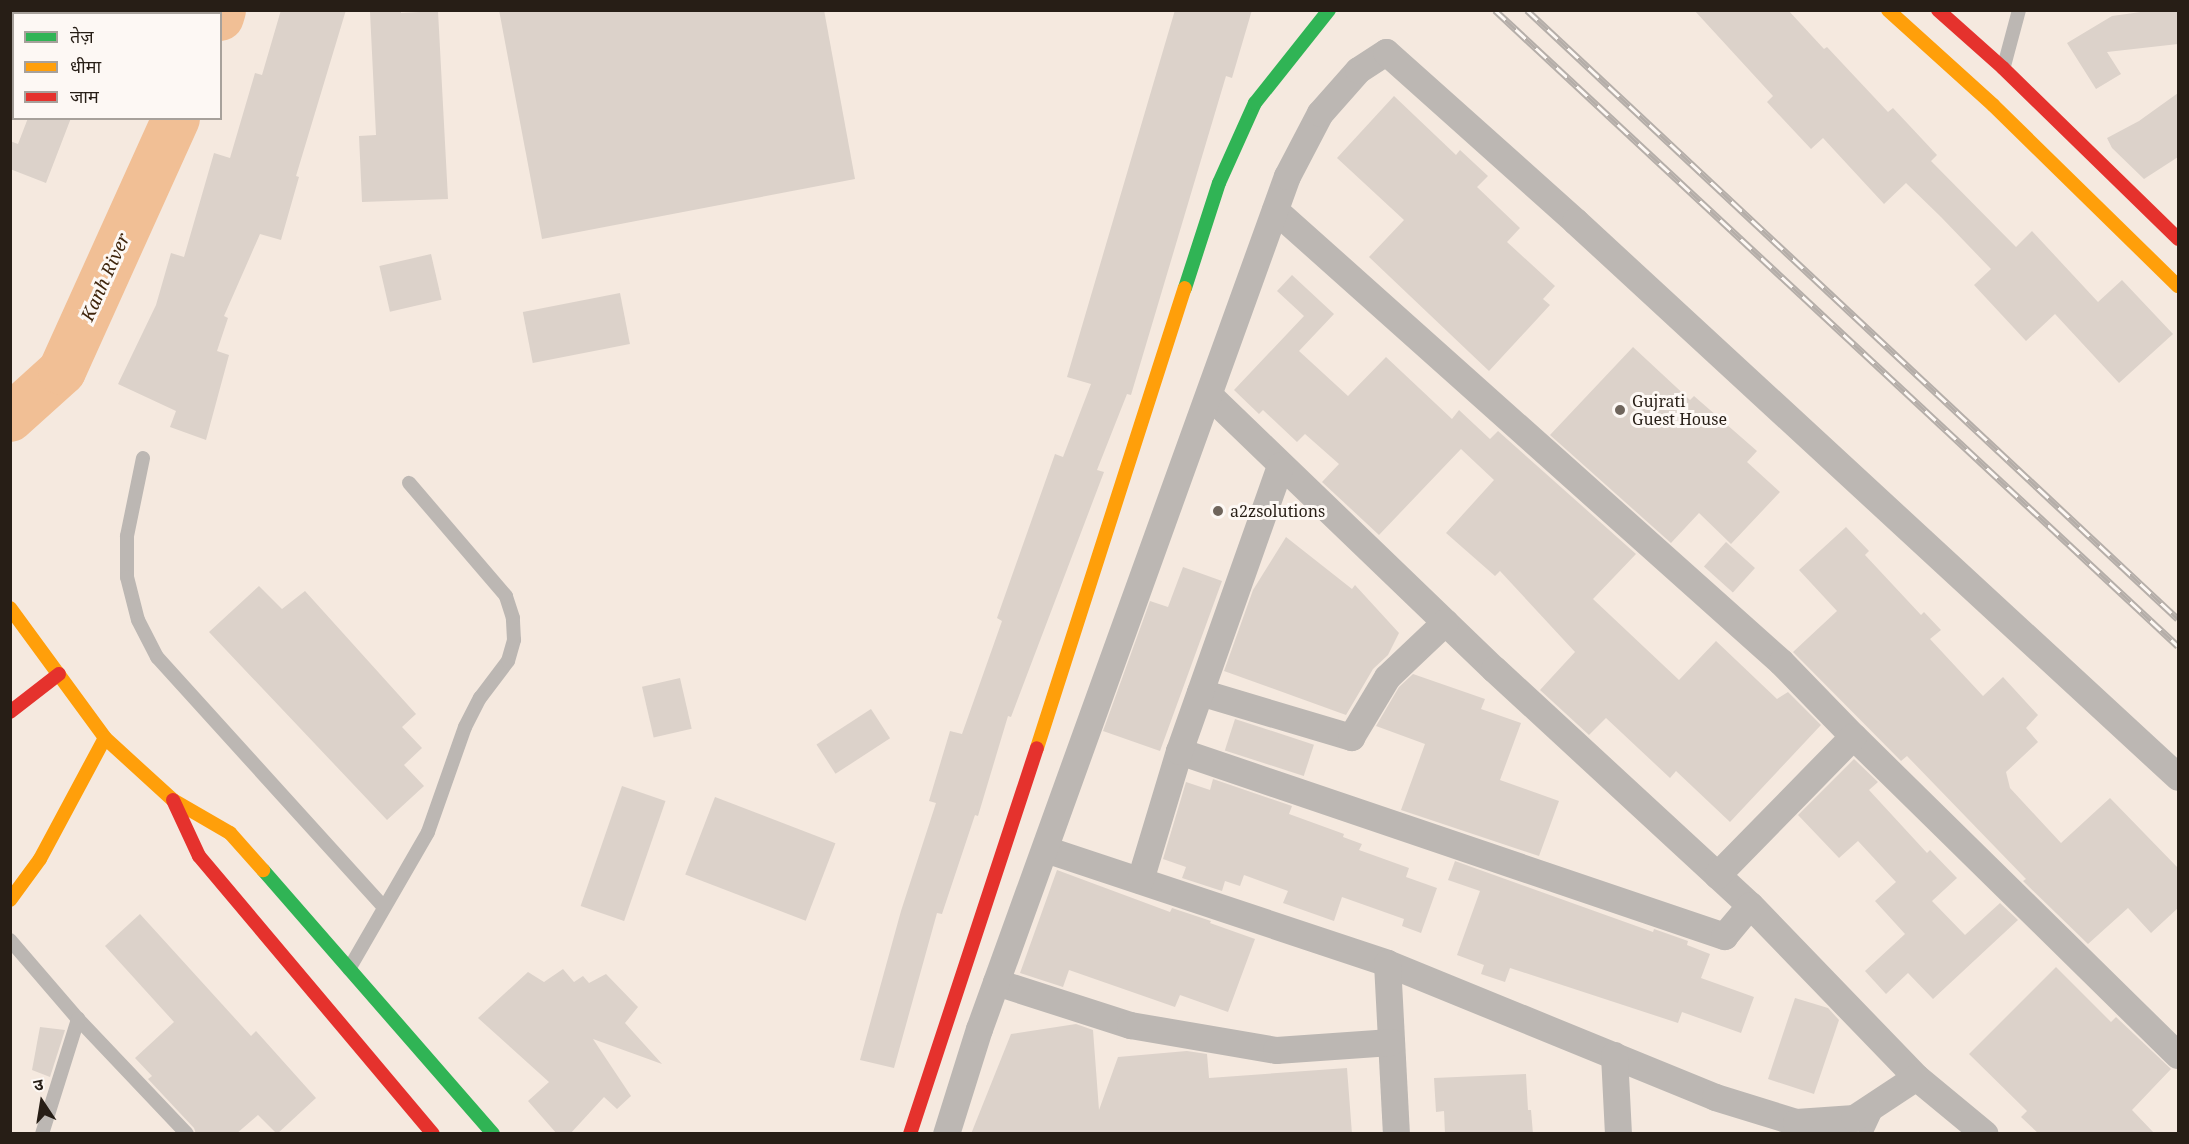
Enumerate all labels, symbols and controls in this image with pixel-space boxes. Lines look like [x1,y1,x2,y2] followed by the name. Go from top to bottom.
[12,12,222,120] legend
[70,24,94,48] text: तेज़
[70,54,101,78] text: धीमा
[70,84,99,108] text: जाम
[76,230,134,324] water label: Kanh River
[1632,391,1727,429] place label: Gujrati Guest House
[1613,403,1627,417] marker: Gujrati Guest House
[1230,501,1325,521] place label: a2zsolutions
[1211,504,1225,518] marker: a2zsolutions
[12,1072,72,1132] north arrow
[31,1073,45,1096] text: उ

